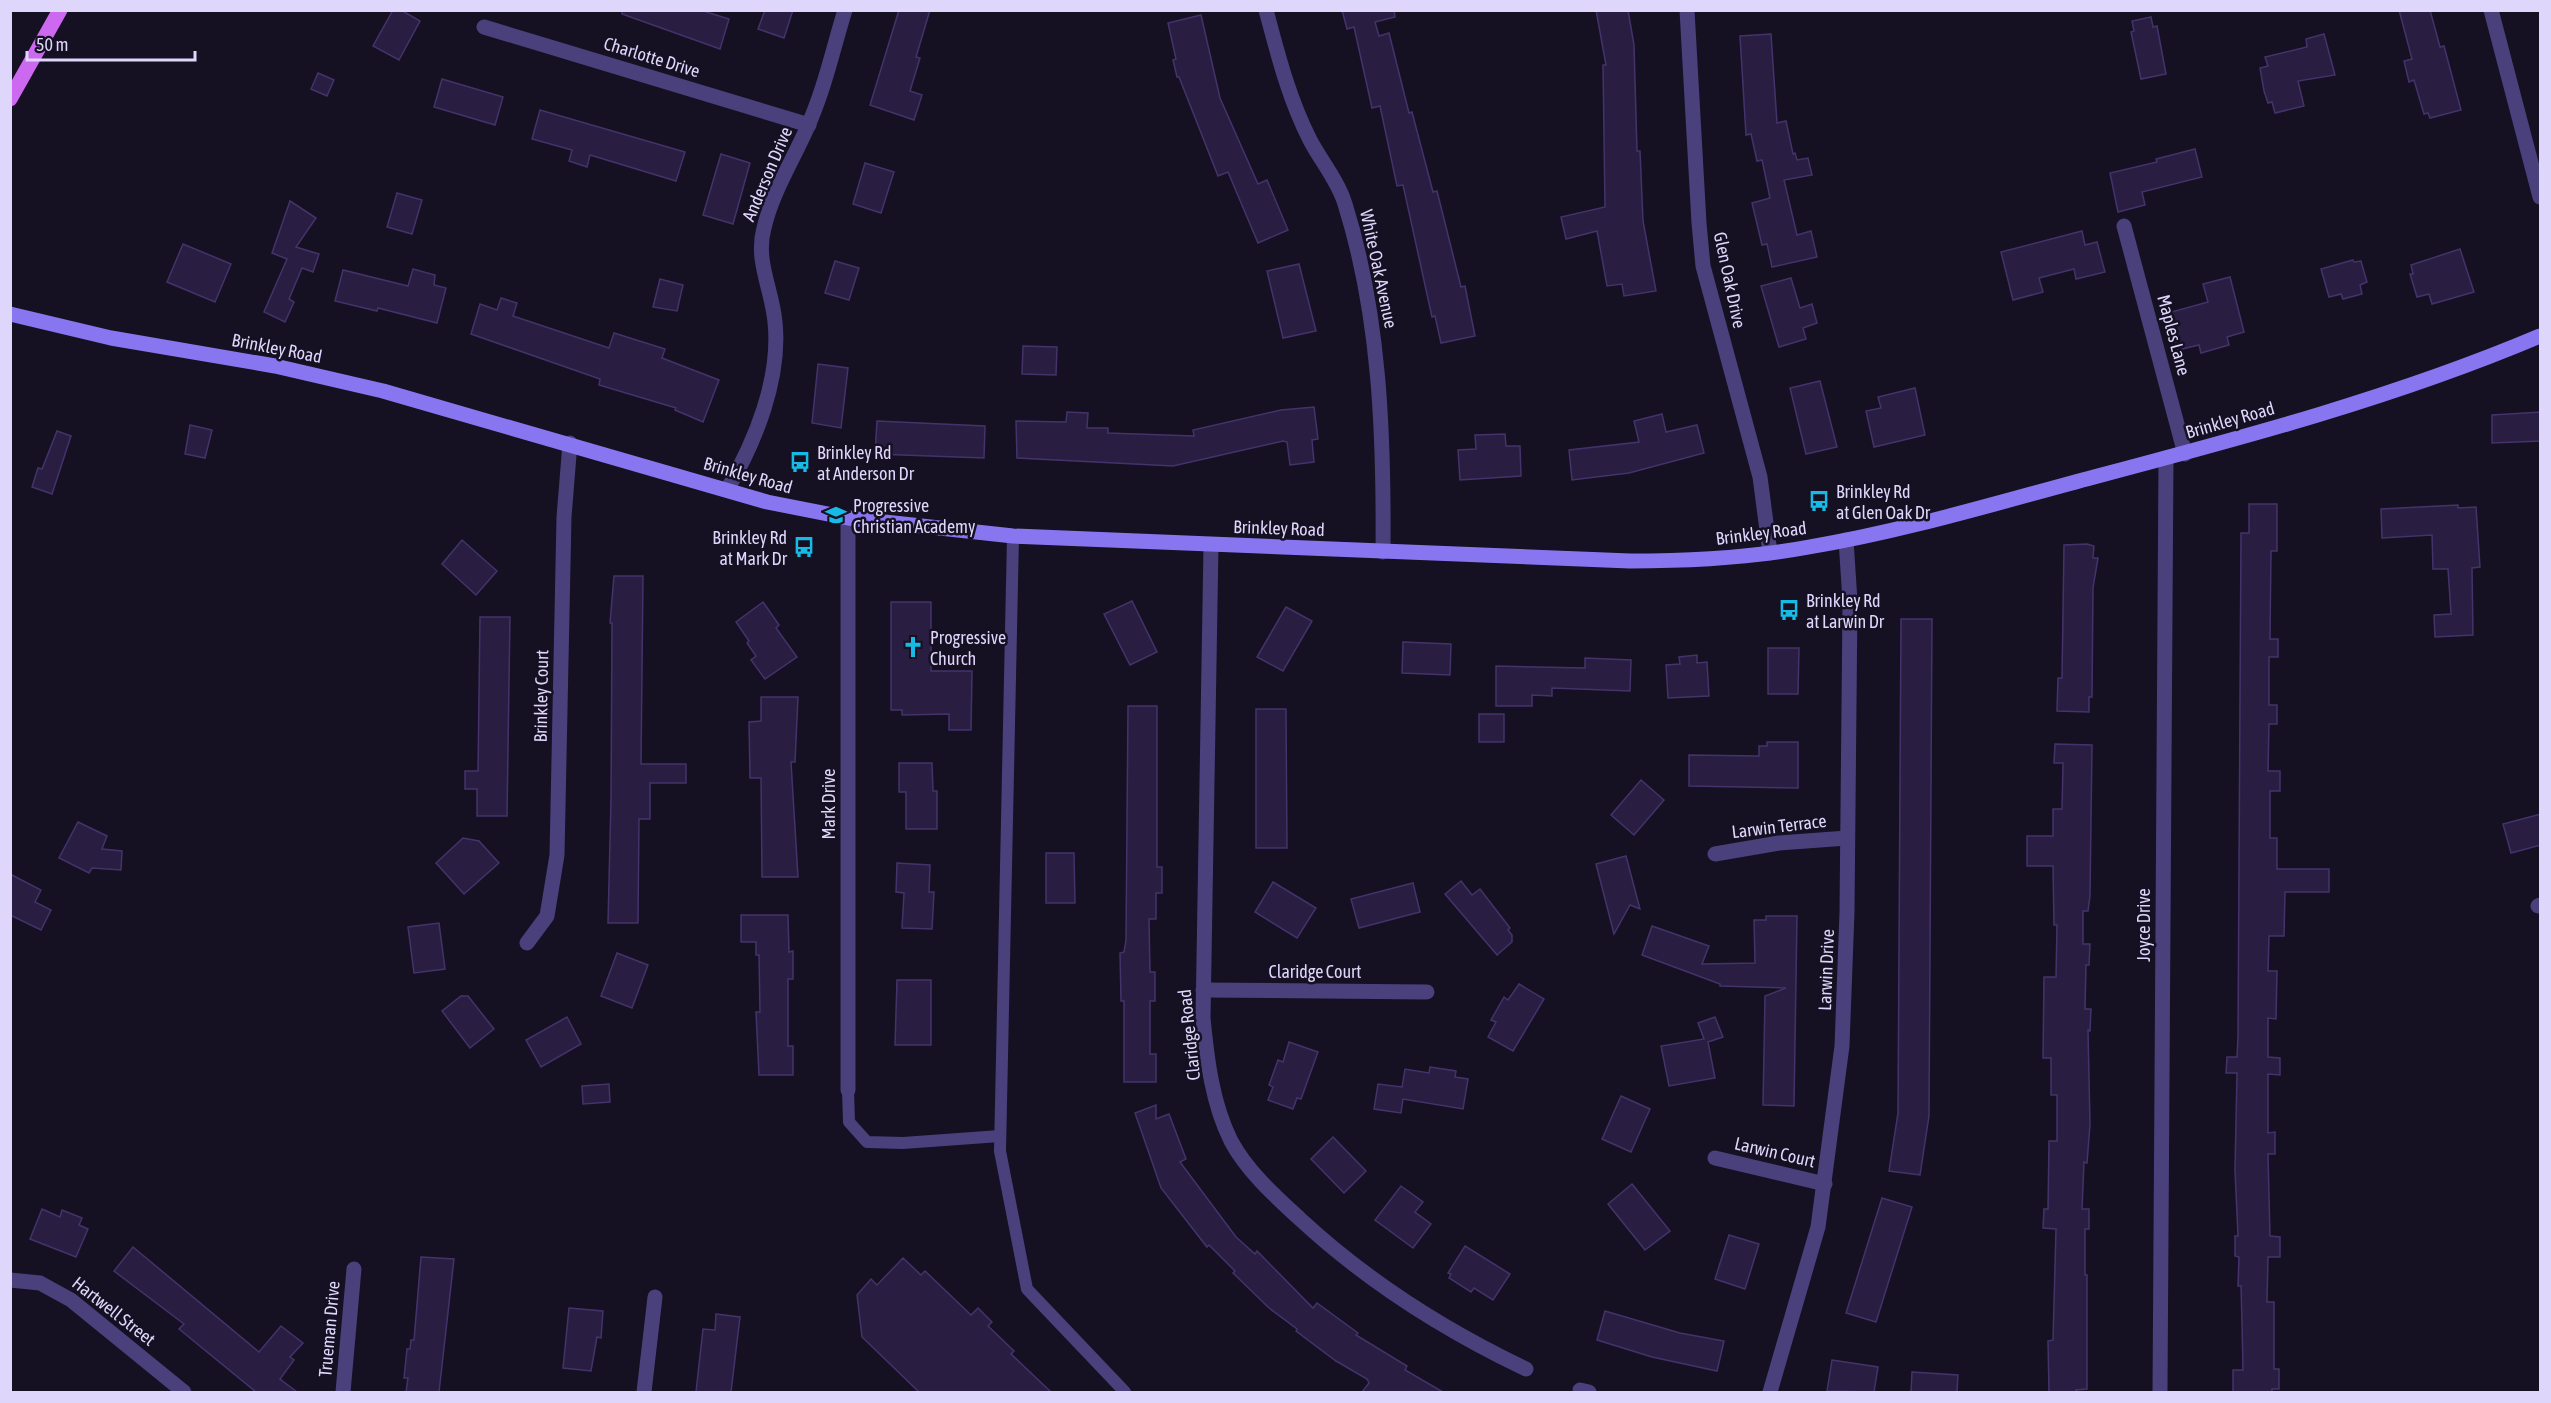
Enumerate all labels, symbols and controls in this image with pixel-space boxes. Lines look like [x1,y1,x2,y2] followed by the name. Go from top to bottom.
[27,24,195,62] scale bar
[601,32,703,82] street label: Charlotte Drive
[36,34,68,55] text: 50 m
[738,124,796,224] street label: Anderson Drive
[1356,208,1402,330] street label: White Oak Avenue
[1710,230,1750,330] street label: Glen Oak Drive
[2153,292,2195,378] street label: Maples Lane
[230,329,324,367] street label: Brinkley Road
[2183,397,2277,443] street label: Brinkley Road
[817,442,915,484] place label: Brinkley Rd at Anderson Dr
[788,450,812,474] bus stop icon: Brinkley Rd at Anderson Dr
[701,452,795,498] street label: Brinkley Road
[1836,481,1931,523] place label: Brinkley Rd at Glen Oak Dr
[1807,489,1831,513] bus stop icon: Brinkley Rd at Glen Oak Dr
[853,495,975,537] place label: Progressive Christian Academy
[824,503,848,527] school or university icon: Progressive Christian Academy
[1233,516,1325,540] street label: Brinkley Road
[1714,517,1808,549] street label: Brinkley Road
[712,527,788,569] place label: Brinkley Rd at Mark Dr
[792,535,816,559] bus stop icon: Brinkley Rd at Mark Dr
[1806,590,1885,632] place label: Brinkley Rd at Larwin Dr
[1777,598,1801,622] bus stop icon: Brinkley Rd at Larwin Dr
[930,627,1006,669] place label: Progressive Church
[901,635,925,659] church icon: Progressive Church
[530,649,552,743] street label: Brinkley Court
[818,768,839,840] street label: Mark Drive
[1730,810,1828,842] street label: Larwin Terrace
[2133,888,2154,962] street label: Joyce Drive
[1814,929,1838,1011] street label: Larwin Drive
[1269,961,1361,982] street label: Claridge Court
[1174,988,1204,1082] street label: Claridge Road
[1733,1133,1817,1171] street label: Larwin Court
[68,1272,160,1350] street label: Hartwell Street
[314,1280,344,1378] street label: Trueman Drive

